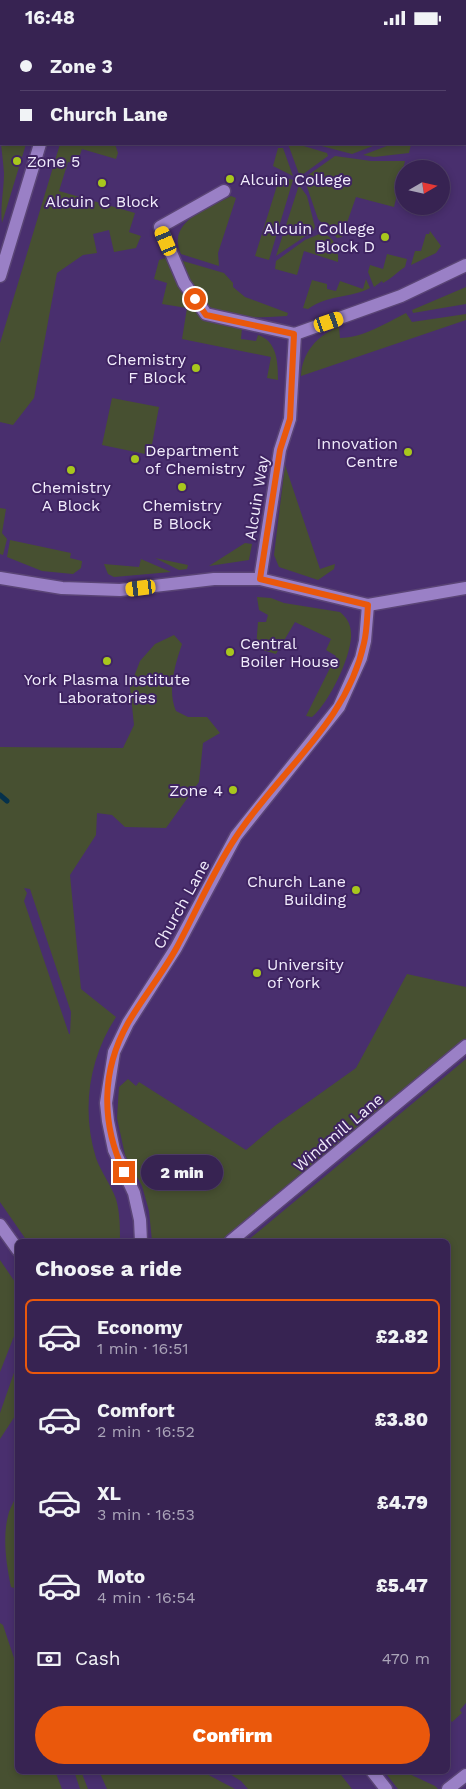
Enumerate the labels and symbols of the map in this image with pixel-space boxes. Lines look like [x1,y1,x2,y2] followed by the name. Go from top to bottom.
[27,152,80,171] place label: Zone 5
[11,155,23,167] marker: Zone 5
[395,160,450,215] north arrow
[240,170,351,189] place label: Alcuin College
[224,173,236,185] marker: Alcuin College
[96,177,108,189] marker: Alcuin C Block
[45,192,159,211] place label: Alcuin C Block
[264,219,375,256] place label: Alcuin College Block D
[153,224,178,258] car
[379,231,391,243] marker: Alcuin College Block D
[184,288,206,310] route start
[312,310,345,334] car
[106,350,187,387] place label: Chemistry F Block
[190,362,202,374] marker: Chemistry F Block
[317,434,398,471] place label: Innovation Centre
[145,441,246,478] place label: Department of Chemistry
[402,446,414,458] marker: Innovation Centre
[129,453,141,465] marker: Department of Chemistry
[240,454,273,542] street label: Alcuin Way
[65,464,77,476] marker: Chemistry A Block
[31,478,112,515] place label: Chemistry A Block
[176,481,188,493] marker: Chemistry B Block
[142,496,223,533] place label: Chemistry B Block
[125,579,156,597] car
[240,634,339,671] place label: Central Boiler House
[224,646,236,658] marker: Central Boiler House
[101,655,113,667] marker: York Plasma Institute Laboratories
[24,670,190,707] place label: York Plasma Institute Laboratories
[169,781,223,800] place label: Zone 4
[227,784,239,796] marker: Zone 4
[149,856,214,952] street label: Church Lane
[247,872,346,909] place label: Church Lane Building
[350,884,362,896] marker: Church Lane Building
[267,955,345,992] place label: University of York
[251,967,263,979] marker: University of York
[289,1089,387,1176] street label: Windmill Lane
[142,1155,224,1189] callout: 2 min
[113,1161,135,1183] route end

